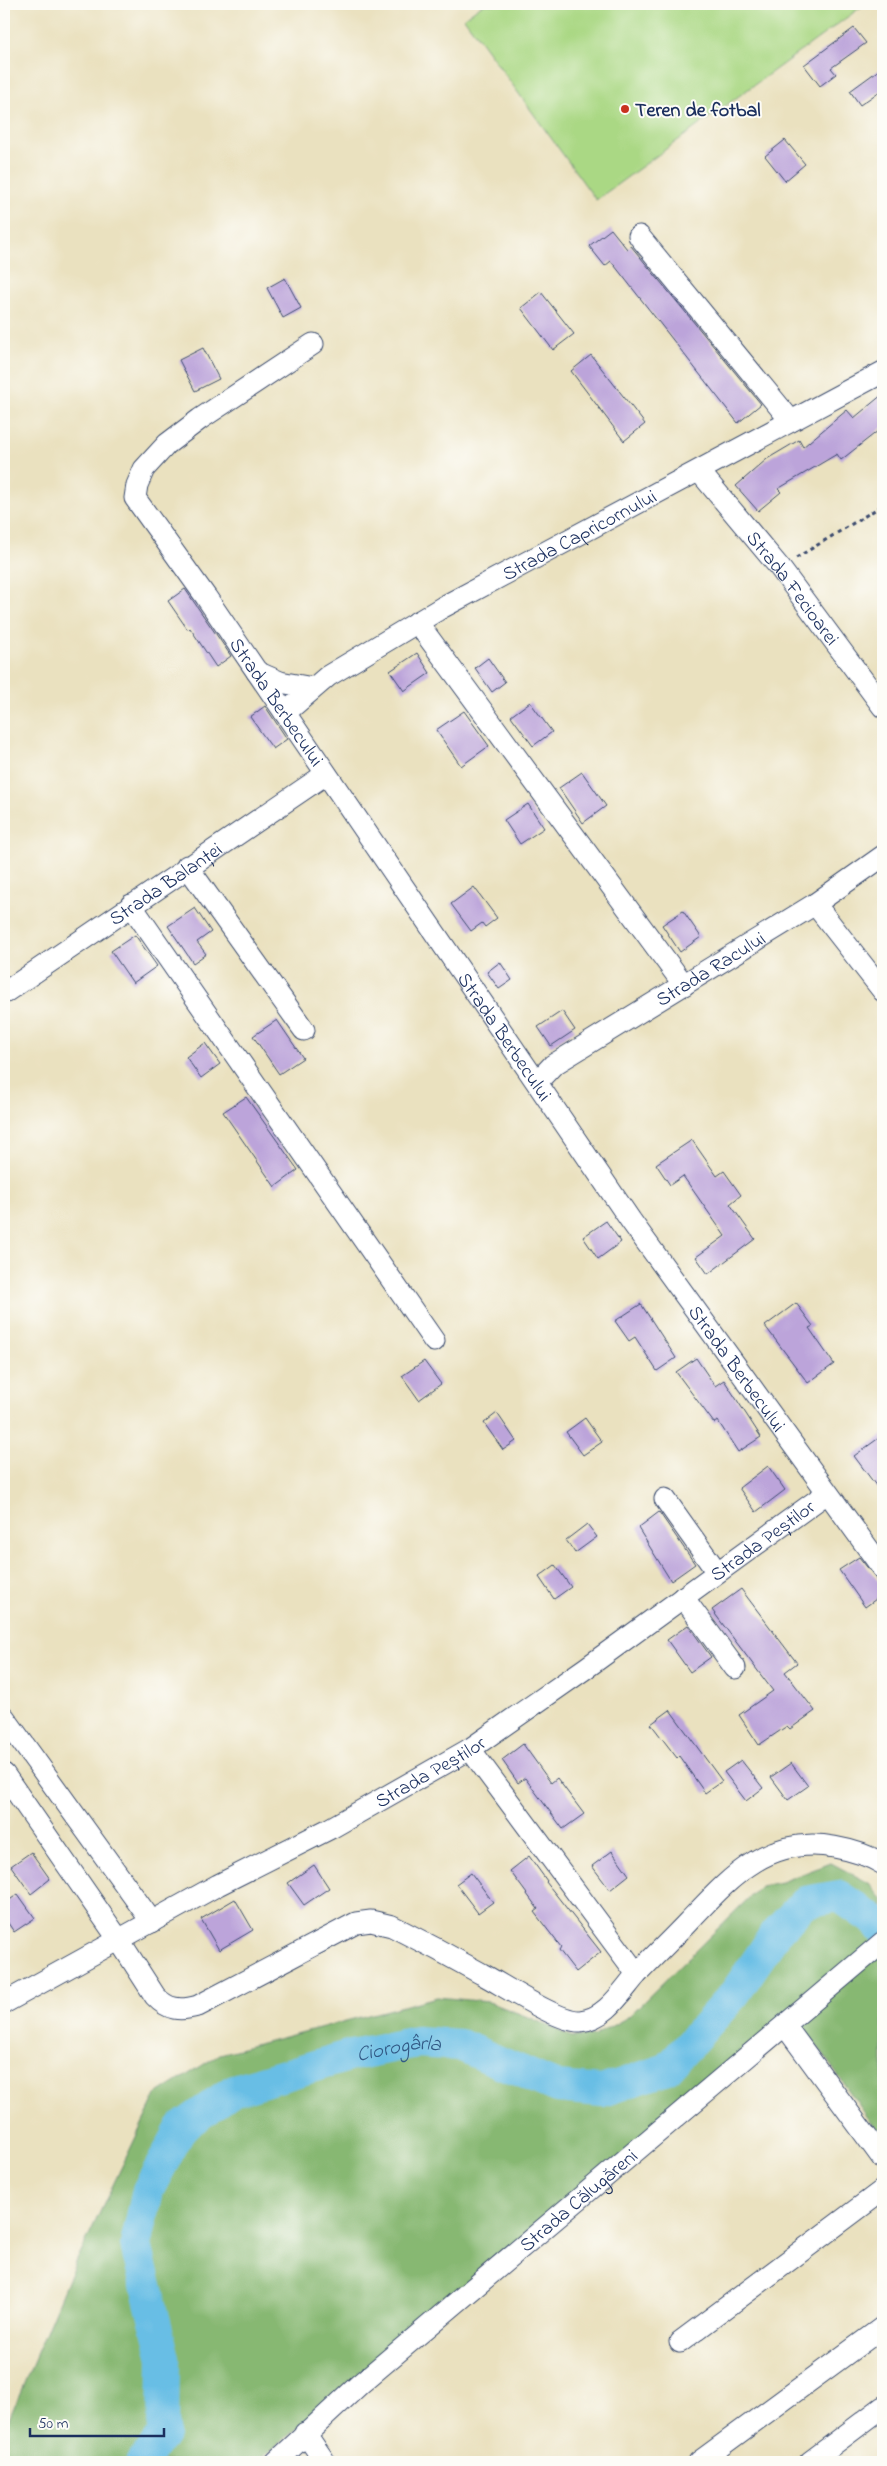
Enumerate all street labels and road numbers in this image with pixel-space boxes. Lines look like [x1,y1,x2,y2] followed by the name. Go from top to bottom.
[498,483,663,590] street label: Strada Capricornului
[738,525,845,653] street label: Strada Fecioarei
[221,633,330,773] street label: Strada Berbecului
[104,836,229,934] street label: Strada Balanței
[651,926,772,1015] street label: Strada Racului
[449,967,558,1108] street label: Strada Berbecului
[680,1300,791,1439] street label: Strada Berbecului
[705,1494,823,1590] street label: Strada Peștilor
[371,1730,493,1817] street label: Strada Peștilor
[514,2143,645,2260] street label: Strada Călugăreni

